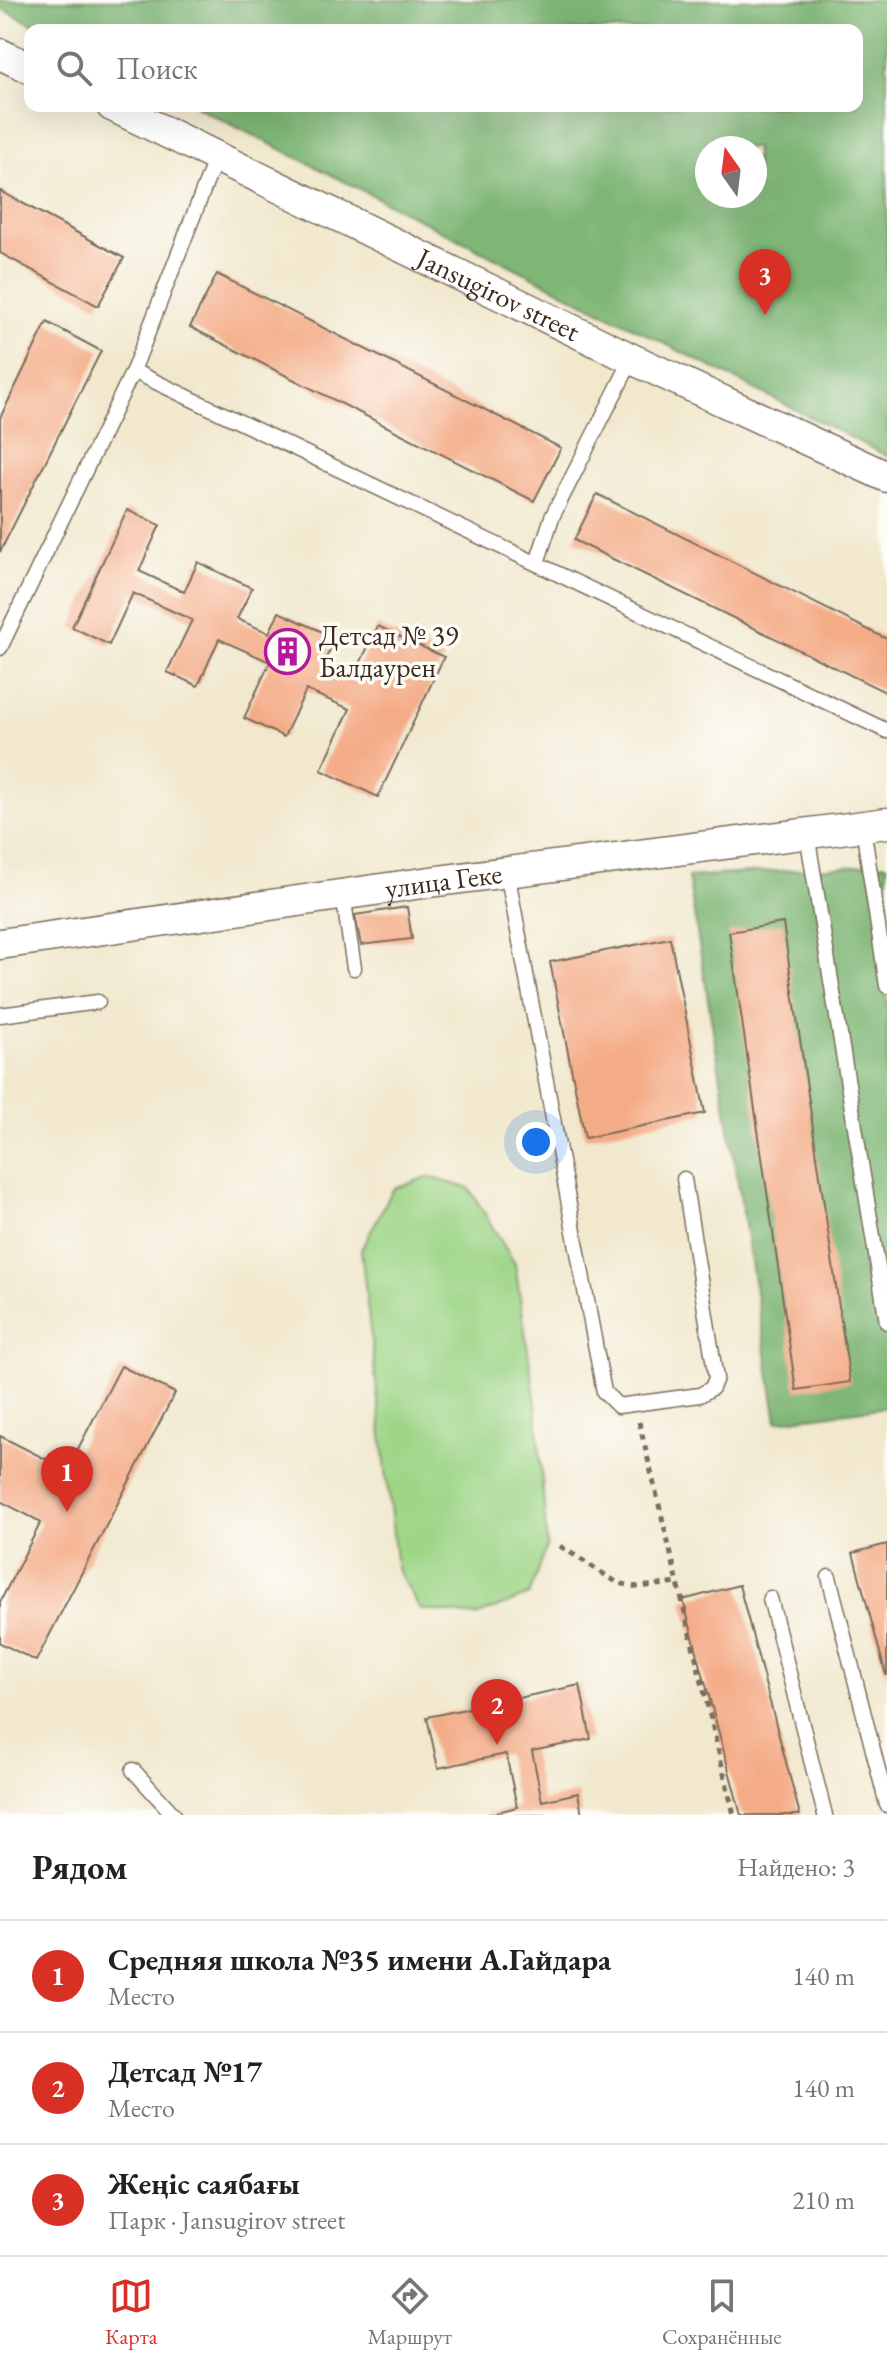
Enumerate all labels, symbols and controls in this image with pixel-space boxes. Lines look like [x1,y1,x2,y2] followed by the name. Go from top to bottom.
[24,24,863,112] search box
[52,46,96,90] icon: search
[116,49,198,88] text: Поиск
[695,136,767,208] north arrow
[410,238,586,349] street label: Jansugirov street
[739,249,791,315] pin: 3
[319,617,458,685] place label: Детсад № 39 Балдаурен
[264,627,312,675] building icon: Детсад № 39 Балдаурен
[383,855,504,906] street label: улица Геке
[516,1122,556,1162] your location
[41,1446,93,1512] pin: 1
[471,1679,523,1745] pin: 2
[32,1845,127,1889] text: Рядом
[737,1850,855,1884] text: Найдено: 3
[108,1940,611,1979] text: Средняя школа №35 имени А.Гайдара
[51,1959,65,1993] text: 1
[792,1959,855,1993] text: 140 m
[108,1979,175,2013] text: Место
[108,2052,262,2091] text: Детсад №17
[51,2071,65,2105] text: 2
[792,2071,855,2105] text: 140 m
[108,2091,175,2125] text: Место
[108,2164,300,2203] text: Жеңіс саябағы
[51,2183,65,2217] text: 3
[792,2183,855,2217] text: 210 m
[108,2203,345,2237] text: Парк · Jansugirov street
[105,2274,158,2351] tab: Карта
[368,2274,452,2351] tab: Маршрут
[662,2274,782,2351] tab: Сохранённые

